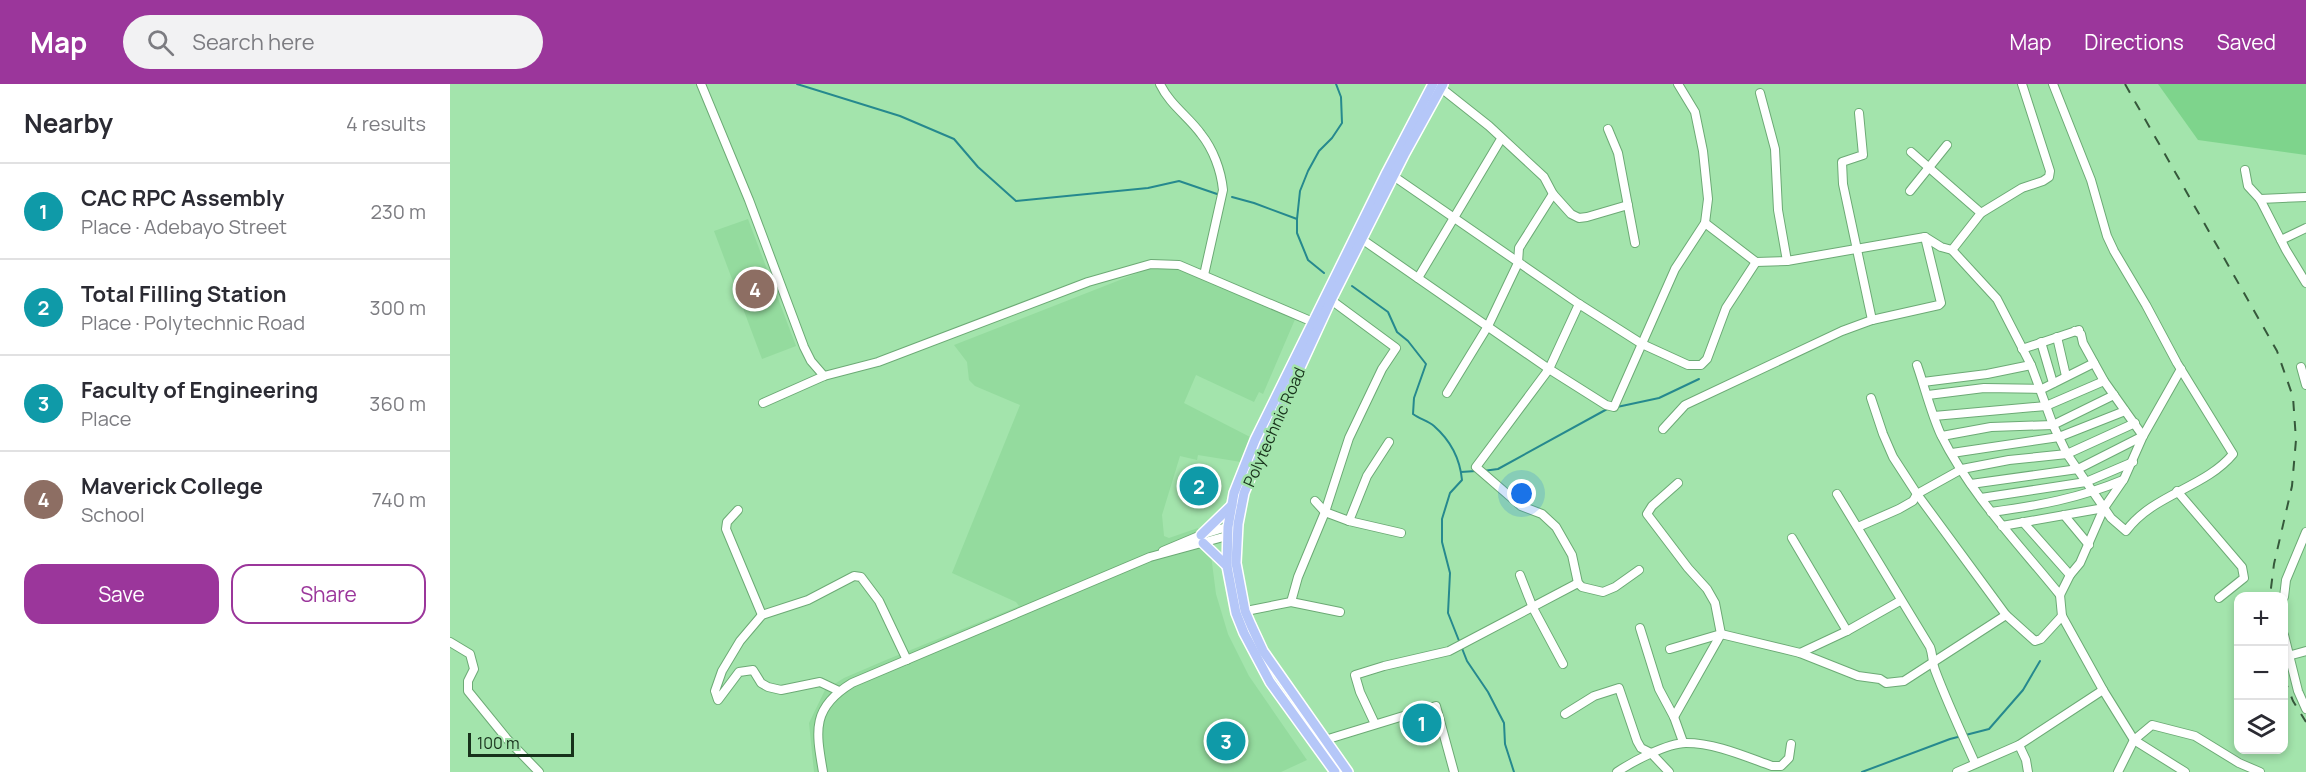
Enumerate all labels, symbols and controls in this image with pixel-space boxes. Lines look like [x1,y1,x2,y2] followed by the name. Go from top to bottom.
[123,15,543,69] search box
[30,23,87,61] text: Map
[144,26,177,59] icon: search
[192,27,315,57] text: Search here
[2010,28,2051,56] text: Map
[2084,28,2184,56] text: Directions
[2217,28,2276,56] text: Saved
[24,105,113,141] text: Nearby
[346,110,426,137] text: 4 results
[81,183,284,213] text: CAC RPC Assembly
[39,198,48,225] text: 1
[370,198,426,225] text: 230 m
[81,213,287,240] text: Place · Adebayo Street
[736,266,774,312] pin: 4
[81,279,287,309] text: Total Filling Station
[38,294,49,321] text: 2
[370,294,426,321] text: 300 m
[81,309,305,336] text: Place · Polytechnic Road
[1238,364,1310,490] street label: Polytechnic Road
[81,375,318,405] text: Faculty of Engineering
[38,390,49,417] text: 3
[369,390,426,417] text: 360 m
[81,405,131,432] text: Place
[1180,464,1218,508] pin: 2
[81,471,263,501] text: Maverick College
[1507,479,1536,508] your location
[37,486,50,513] text: 4
[372,486,426,513] text: 740 m
[81,501,145,528] text: School
[24,564,219,624] button: Save
[231,564,426,624] button: Share
[2234,592,2288,754] map controls
[2234,592,2288,646] button: +
[2234,646,2288,700] button: −
[1402,700,1442,746] pin: 1
[2234,700,2288,754] button: layers
[1206,718,1246,764] pin: 3
[468,730,574,758] scale bar
[477,732,520,754] text: 100 m

